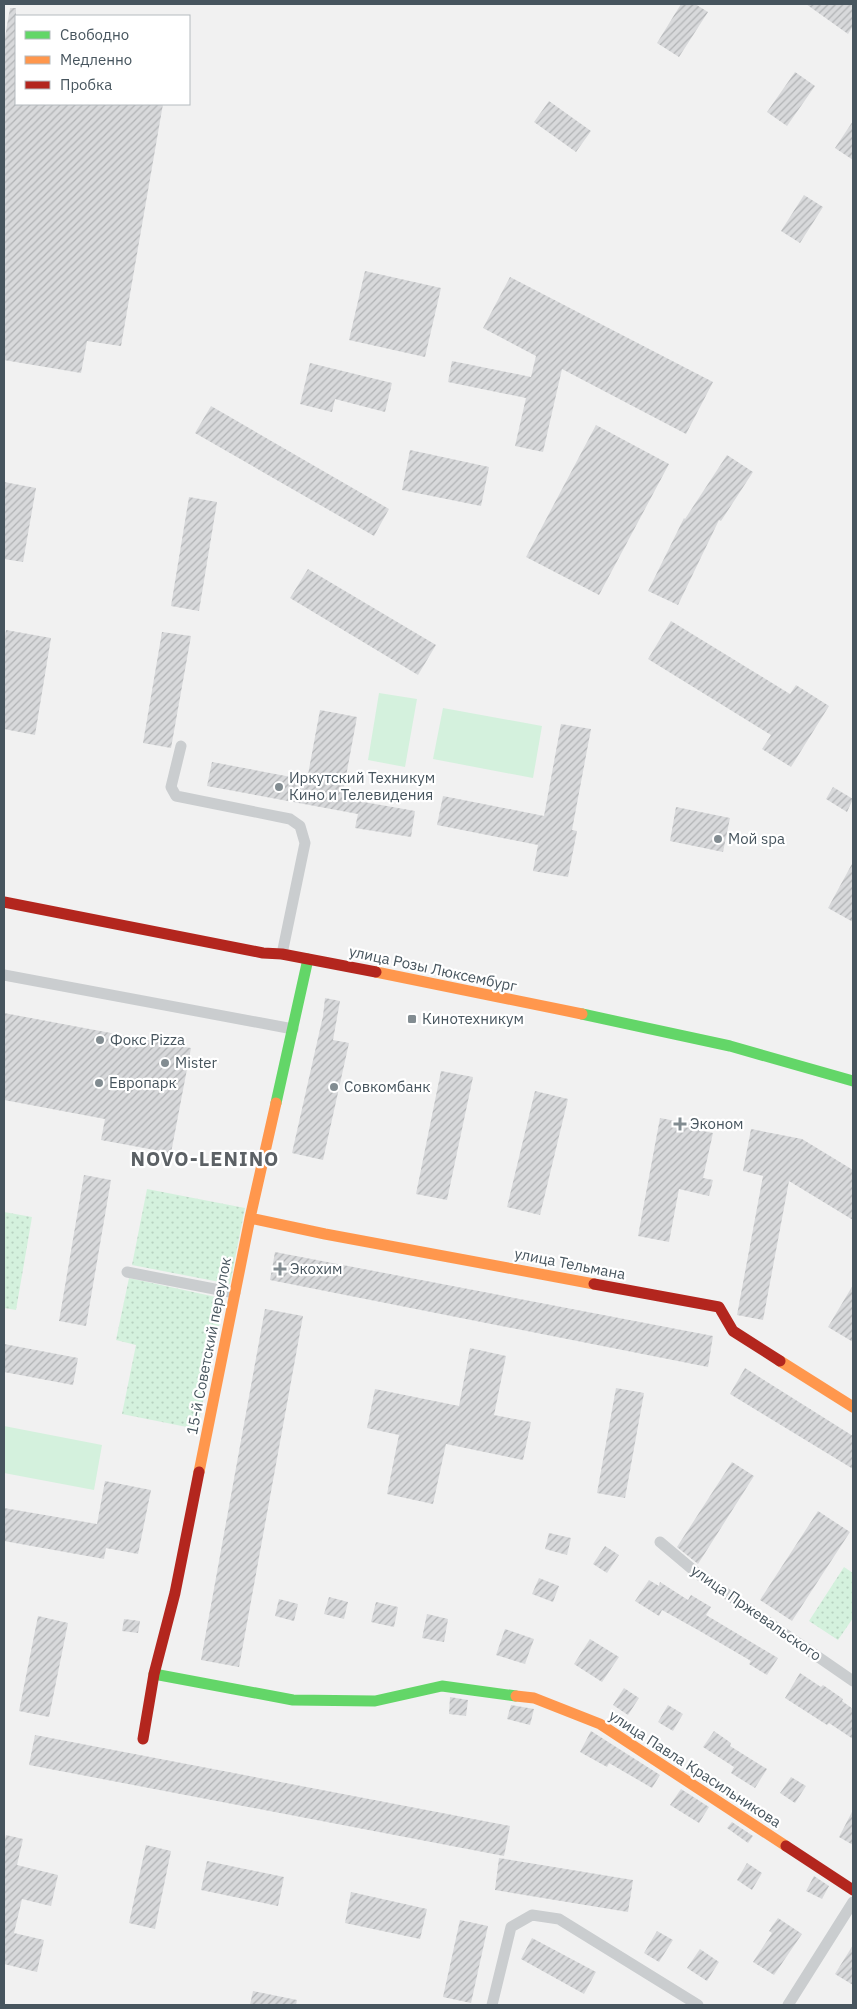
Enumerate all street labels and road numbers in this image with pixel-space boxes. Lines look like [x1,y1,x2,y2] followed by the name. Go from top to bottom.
[347,941,519,996] street label: улица Розы Люксембург
[513,1243,627,1284] street label: улица Тельмана
[182,1256,235,1436] street label: 15-й Советский переулок
[687,1560,825,1665] street label: улица Пржевальского
[606,1706,785,1831] street label: улица Павла Красильникова

